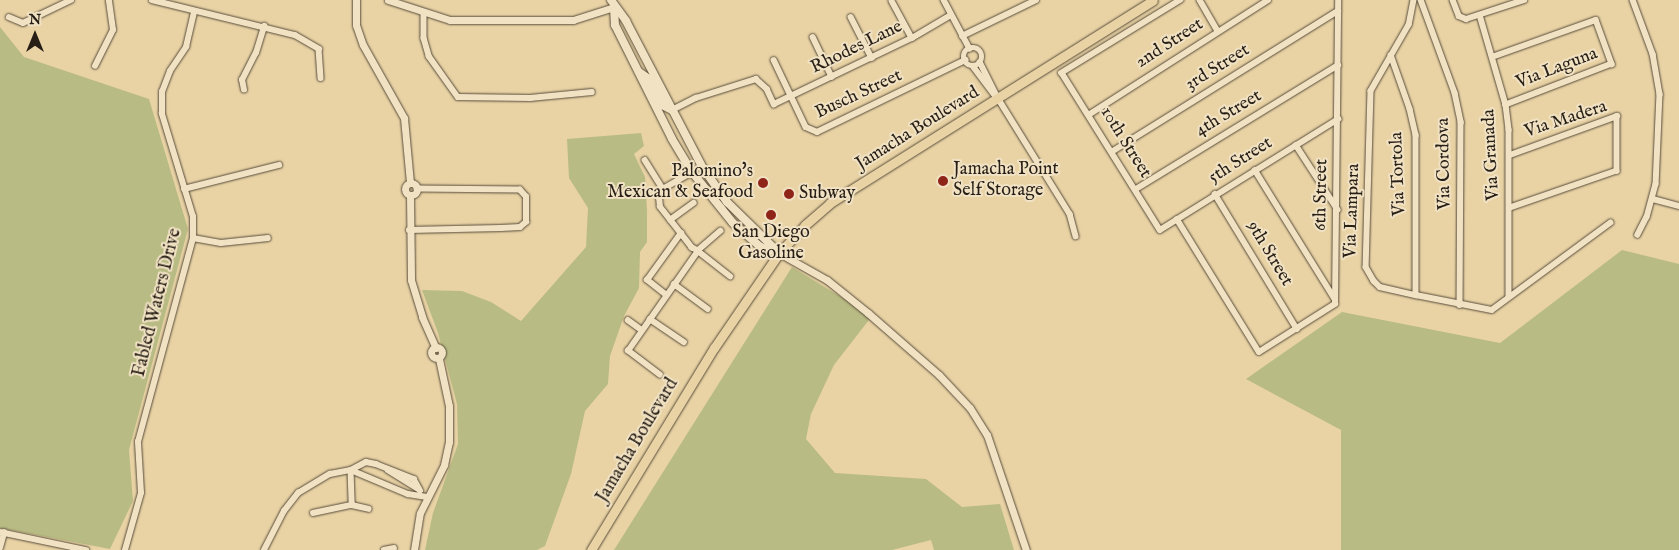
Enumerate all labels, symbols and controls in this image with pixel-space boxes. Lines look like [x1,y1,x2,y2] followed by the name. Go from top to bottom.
[10,10,60,60] north arrow
[29,11,41,29] text: N
[1132,14,1208,74] street label: 2nd Street
[808,17,906,79] street label: Rhodes Lane
[1182,40,1254,96] street label: 3rd Street
[1513,44,1601,94] street label: Via Laguna
[812,65,906,125] street label: Busch Street
[852,82,984,176] street label: Jamacha Boulevard
[1192,86,1266,142] street label: 4th Street
[1522,97,1610,143] street label: Via Madera
[1095,103,1155,183] street label: 10th Street
[1479,109,1505,201] street label: Via Granada
[1433,118,1457,210] street label: Via Cordova
[1387,131,1411,217] street label: Via Tortola
[1205,133,1277,189] street label: 5th Street
[1311,159,1333,231] street label: 6th Street
[953,160,1059,202] place label: Jamacha Point Self Storage
[607,162,753,204] place label: Palomino's Mexican & Seafood
[1341,163,1365,259] street label: Via Lampara
[937,175,949,187] marker: Jamacha Point Self Storage
[757,177,769,189] marker: Palomino's Mexican & Seafood
[799,183,855,205] place label: Subway
[783,188,795,200] marker: Subway
[765,209,777,221] marker: San Diego Gasoline
[1241,217,1297,291] street label: 9th Street
[732,223,810,266] place label: San Diego Gasoline
[129,227,187,379] street label: Fabled Waters Drive
[592,375,684,507] street label: Jamacha Boulevard

